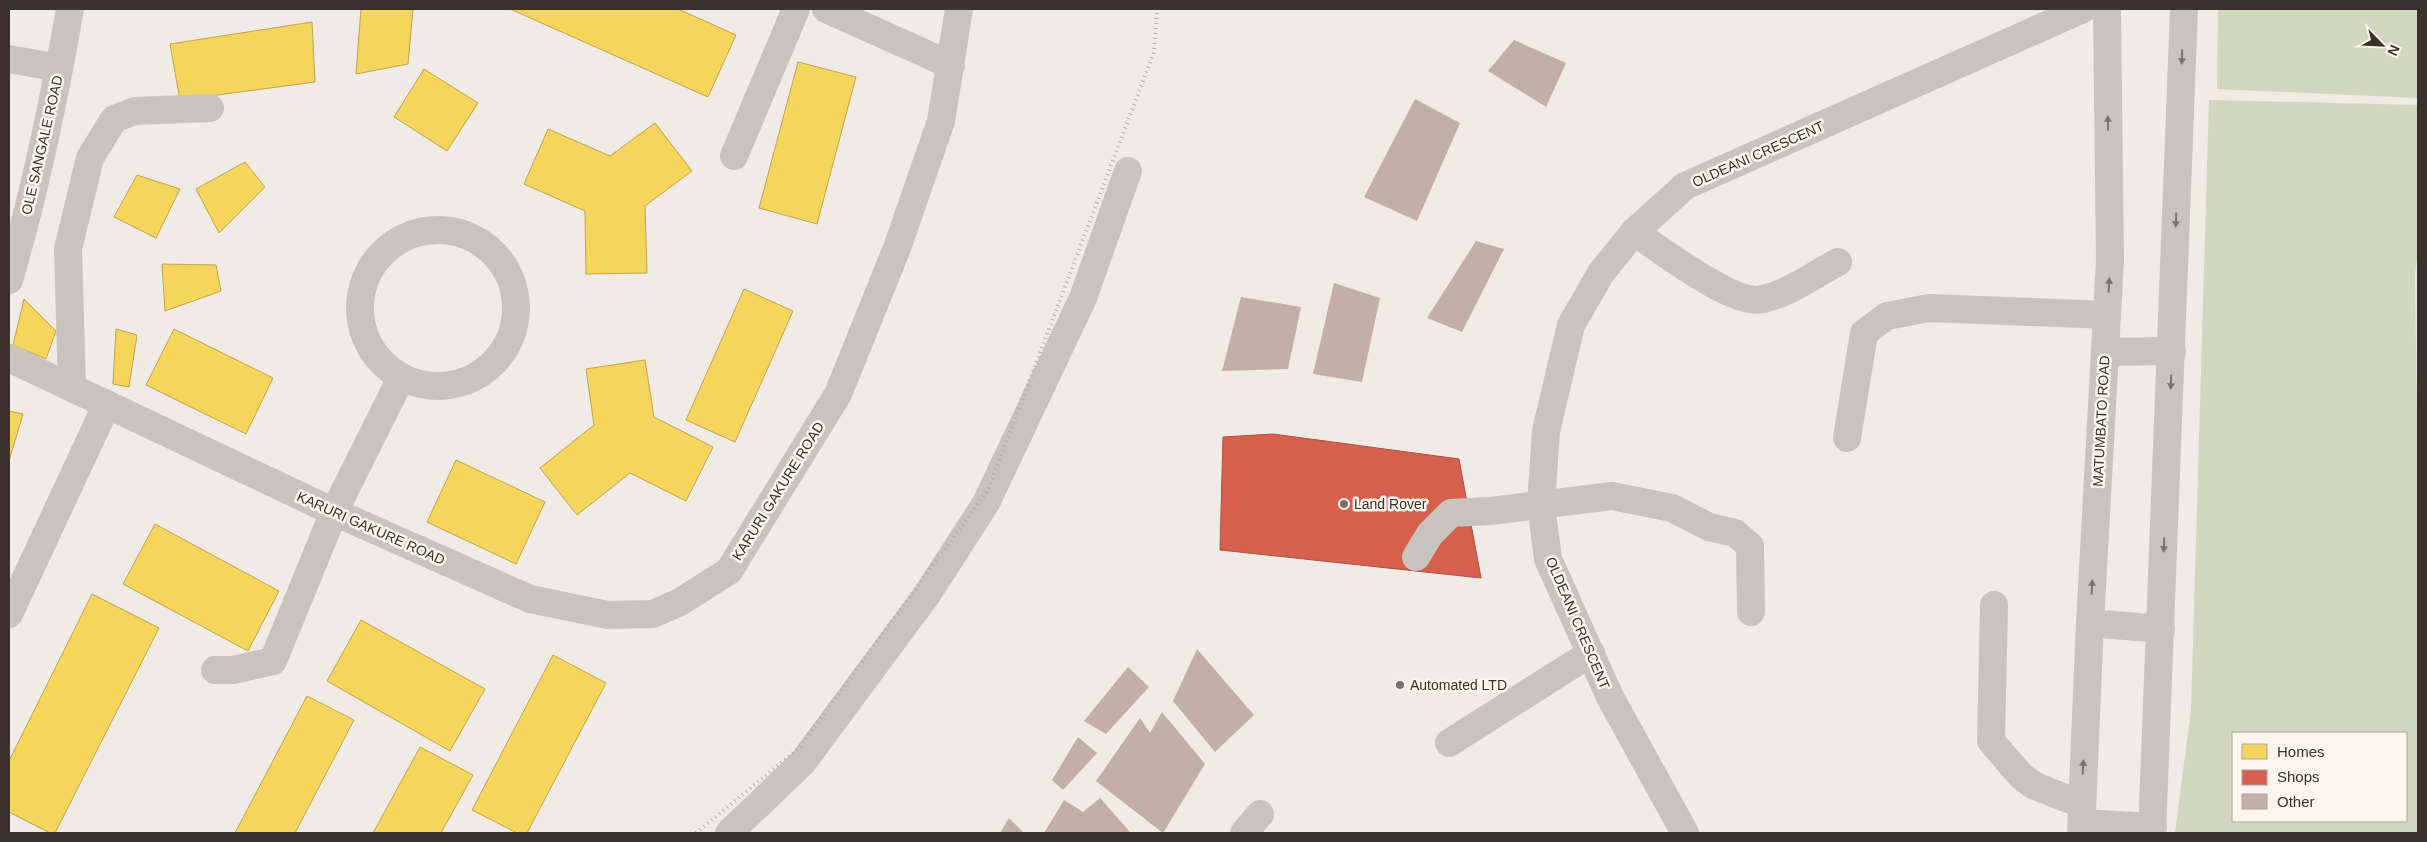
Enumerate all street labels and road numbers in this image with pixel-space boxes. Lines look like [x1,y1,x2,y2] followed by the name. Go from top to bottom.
[18,74,66,216] street label: OLE SANGALE ROAD
[1690,118,1827,190] street label: OLDEANI CRESCENT
[2090,355,2112,487] street label: MATUMBATO ROAD
[729,419,827,563] street label: KARURI GAKURE ROAD
[295,488,447,568] street label: KARURI GAKURE ROAD
[1543,554,1613,692] street label: OLDEANI CRESCENT

